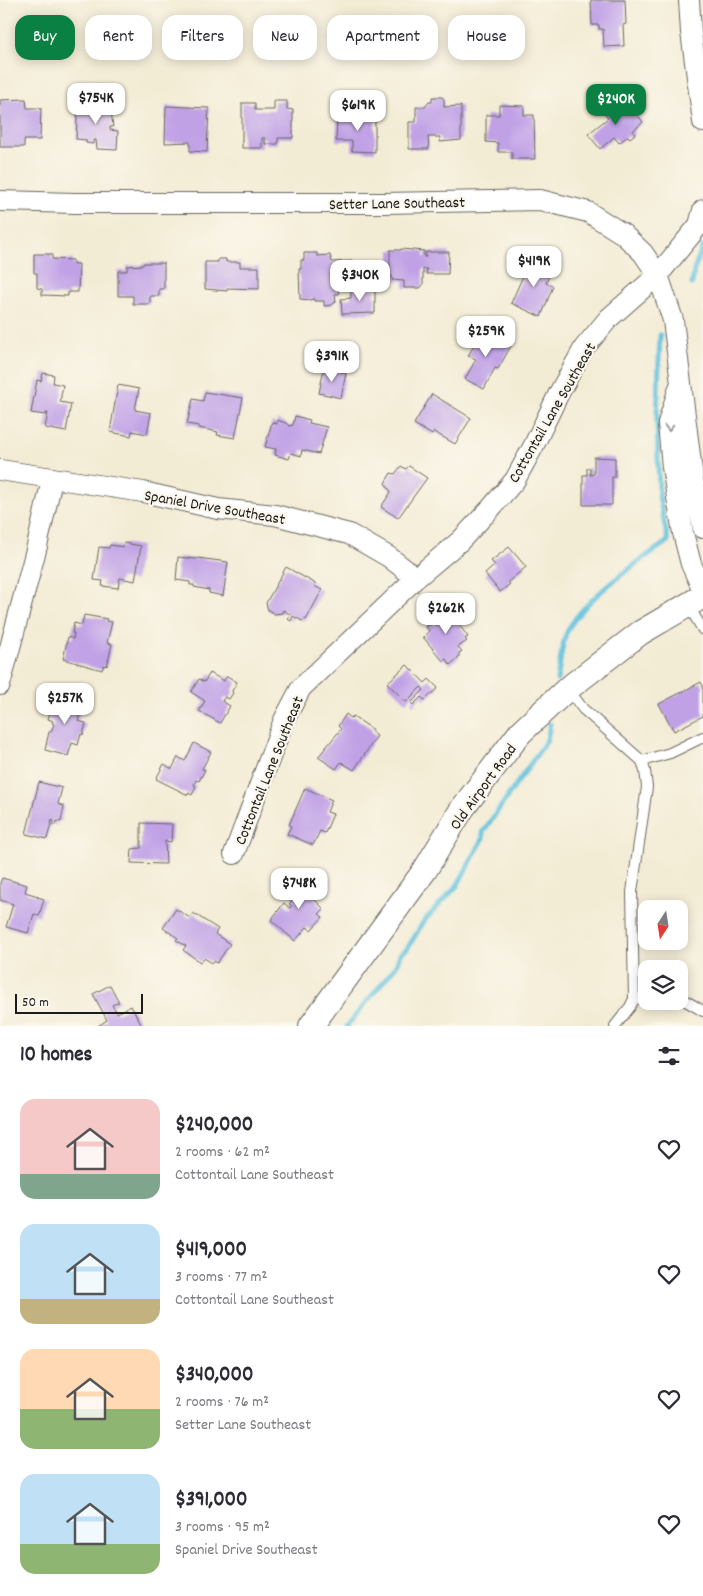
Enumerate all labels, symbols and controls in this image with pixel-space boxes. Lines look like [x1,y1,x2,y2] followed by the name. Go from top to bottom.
[15,15,75,60] chip: Buy
[85,15,152,60] chip: Rent
[162,15,243,60] chip: Filters
[253,15,317,60] chip: New
[327,15,438,60] chip: Apartment
[448,15,525,60] chip: House
[61,82,131,125] pin: $754K
[581,84,651,126] pin: $240K
[78,87,114,110] text: $754K
[597,88,635,111] text: $240K
[323,90,393,132] pin: $619K
[341,94,375,117] text: $619K
[329,192,465,217] street label: Setter Lane Southeast
[499,246,569,288] pin: $419K
[518,250,550,273] text: $419K
[325,260,395,302] pin: $340K
[341,264,379,287] text: $340K
[451,316,521,358] pin: $259K
[467,320,505,343] text: $259K
[504,339,603,488] street label: Cottontail Lane Southeast
[297,340,367,383] pin: $391K
[315,345,349,368] text: $391K
[664,424,674,432] one-way arrow
[142,485,287,532] street label: Spaniel Drive Southeast
[411,592,481,635] pin: $262K
[427,597,465,620] text: $262K
[30,682,100,725] pin: $257K
[47,687,83,710] text: $257K
[230,693,311,849] street label: Cottontail Lane Southeast
[445,740,523,835] street label: Old Airport Road
[264,868,334,910] pin: $748K
[282,872,316,895] text: $748K
[638,900,688,950] north arrow
[638,900,688,1010] map controls
[638,960,688,1010] button: layers
[15,991,142,1014] scale bar
[22,993,49,1013] text: 50 m
[20,1041,92,1071] text: 10 homes
[655,1042,683,1070] icon: filters
[175,1111,253,1141] text: $240,000
[60,1119,120,1179] icon: home
[655,1135,683,1163] icon: heart
[175,1141,270,1164] text: 2 rooms · 62 m²
[175,1164,334,1187] text: Cottontail Lane Southeast
[175,1236,247,1266] text: $419,000
[60,1244,120,1304] icon: home
[655,1260,683,1288] icon: heart
[175,1266,267,1289] text: 3 rooms · 77 m²
[175,1289,334,1312] text: Cottontail Lane Southeast
[175,1361,253,1391] text: $340,000
[60,1369,120,1429] icon: home
[655,1385,683,1413] icon: heart
[175,1391,269,1414] text: 2 rooms · 76 m²
[175,1414,311,1437] text: Setter Lane Southeast
[175,1486,248,1516] text: $391,000
[60,1494,120,1554] icon: home
[655,1510,683,1538] icon: heart
[175,1516,270,1539] text: 3 rooms · 95 m²
[175,1539,318,1562] text: Spaniel Drive Southeast

